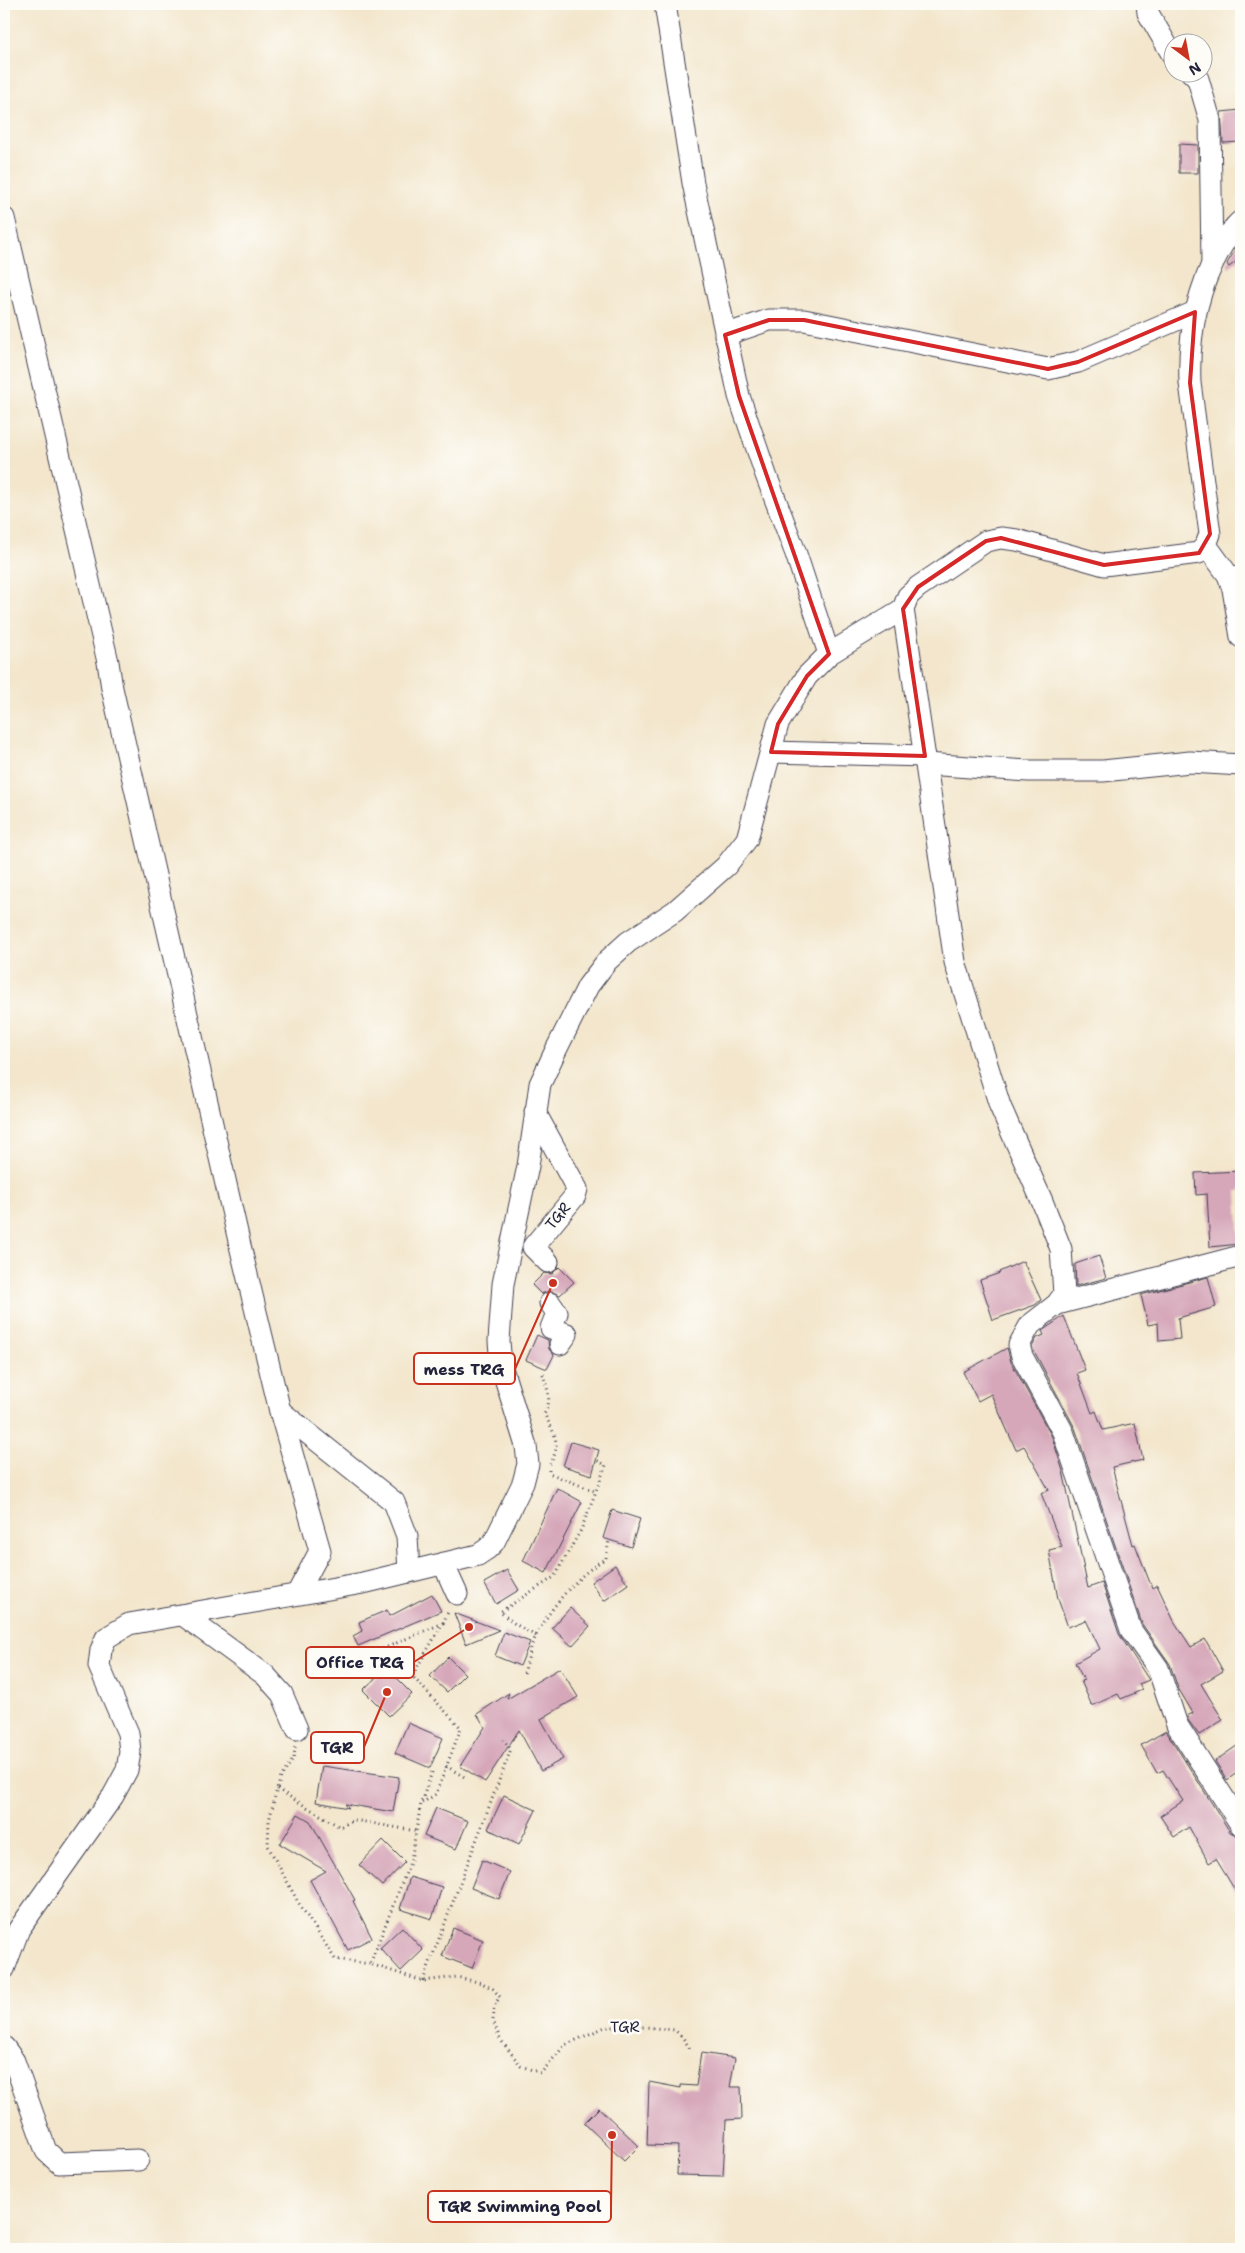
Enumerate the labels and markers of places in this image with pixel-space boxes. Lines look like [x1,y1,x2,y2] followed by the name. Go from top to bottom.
[414,1353,515,1384] callout: mess TRG
[306,1647,414,1678] callout: Office TRG
[311,1732,364,1763] callout: TGR
[428,2191,611,2222] callout: TGR Swimming Pool

